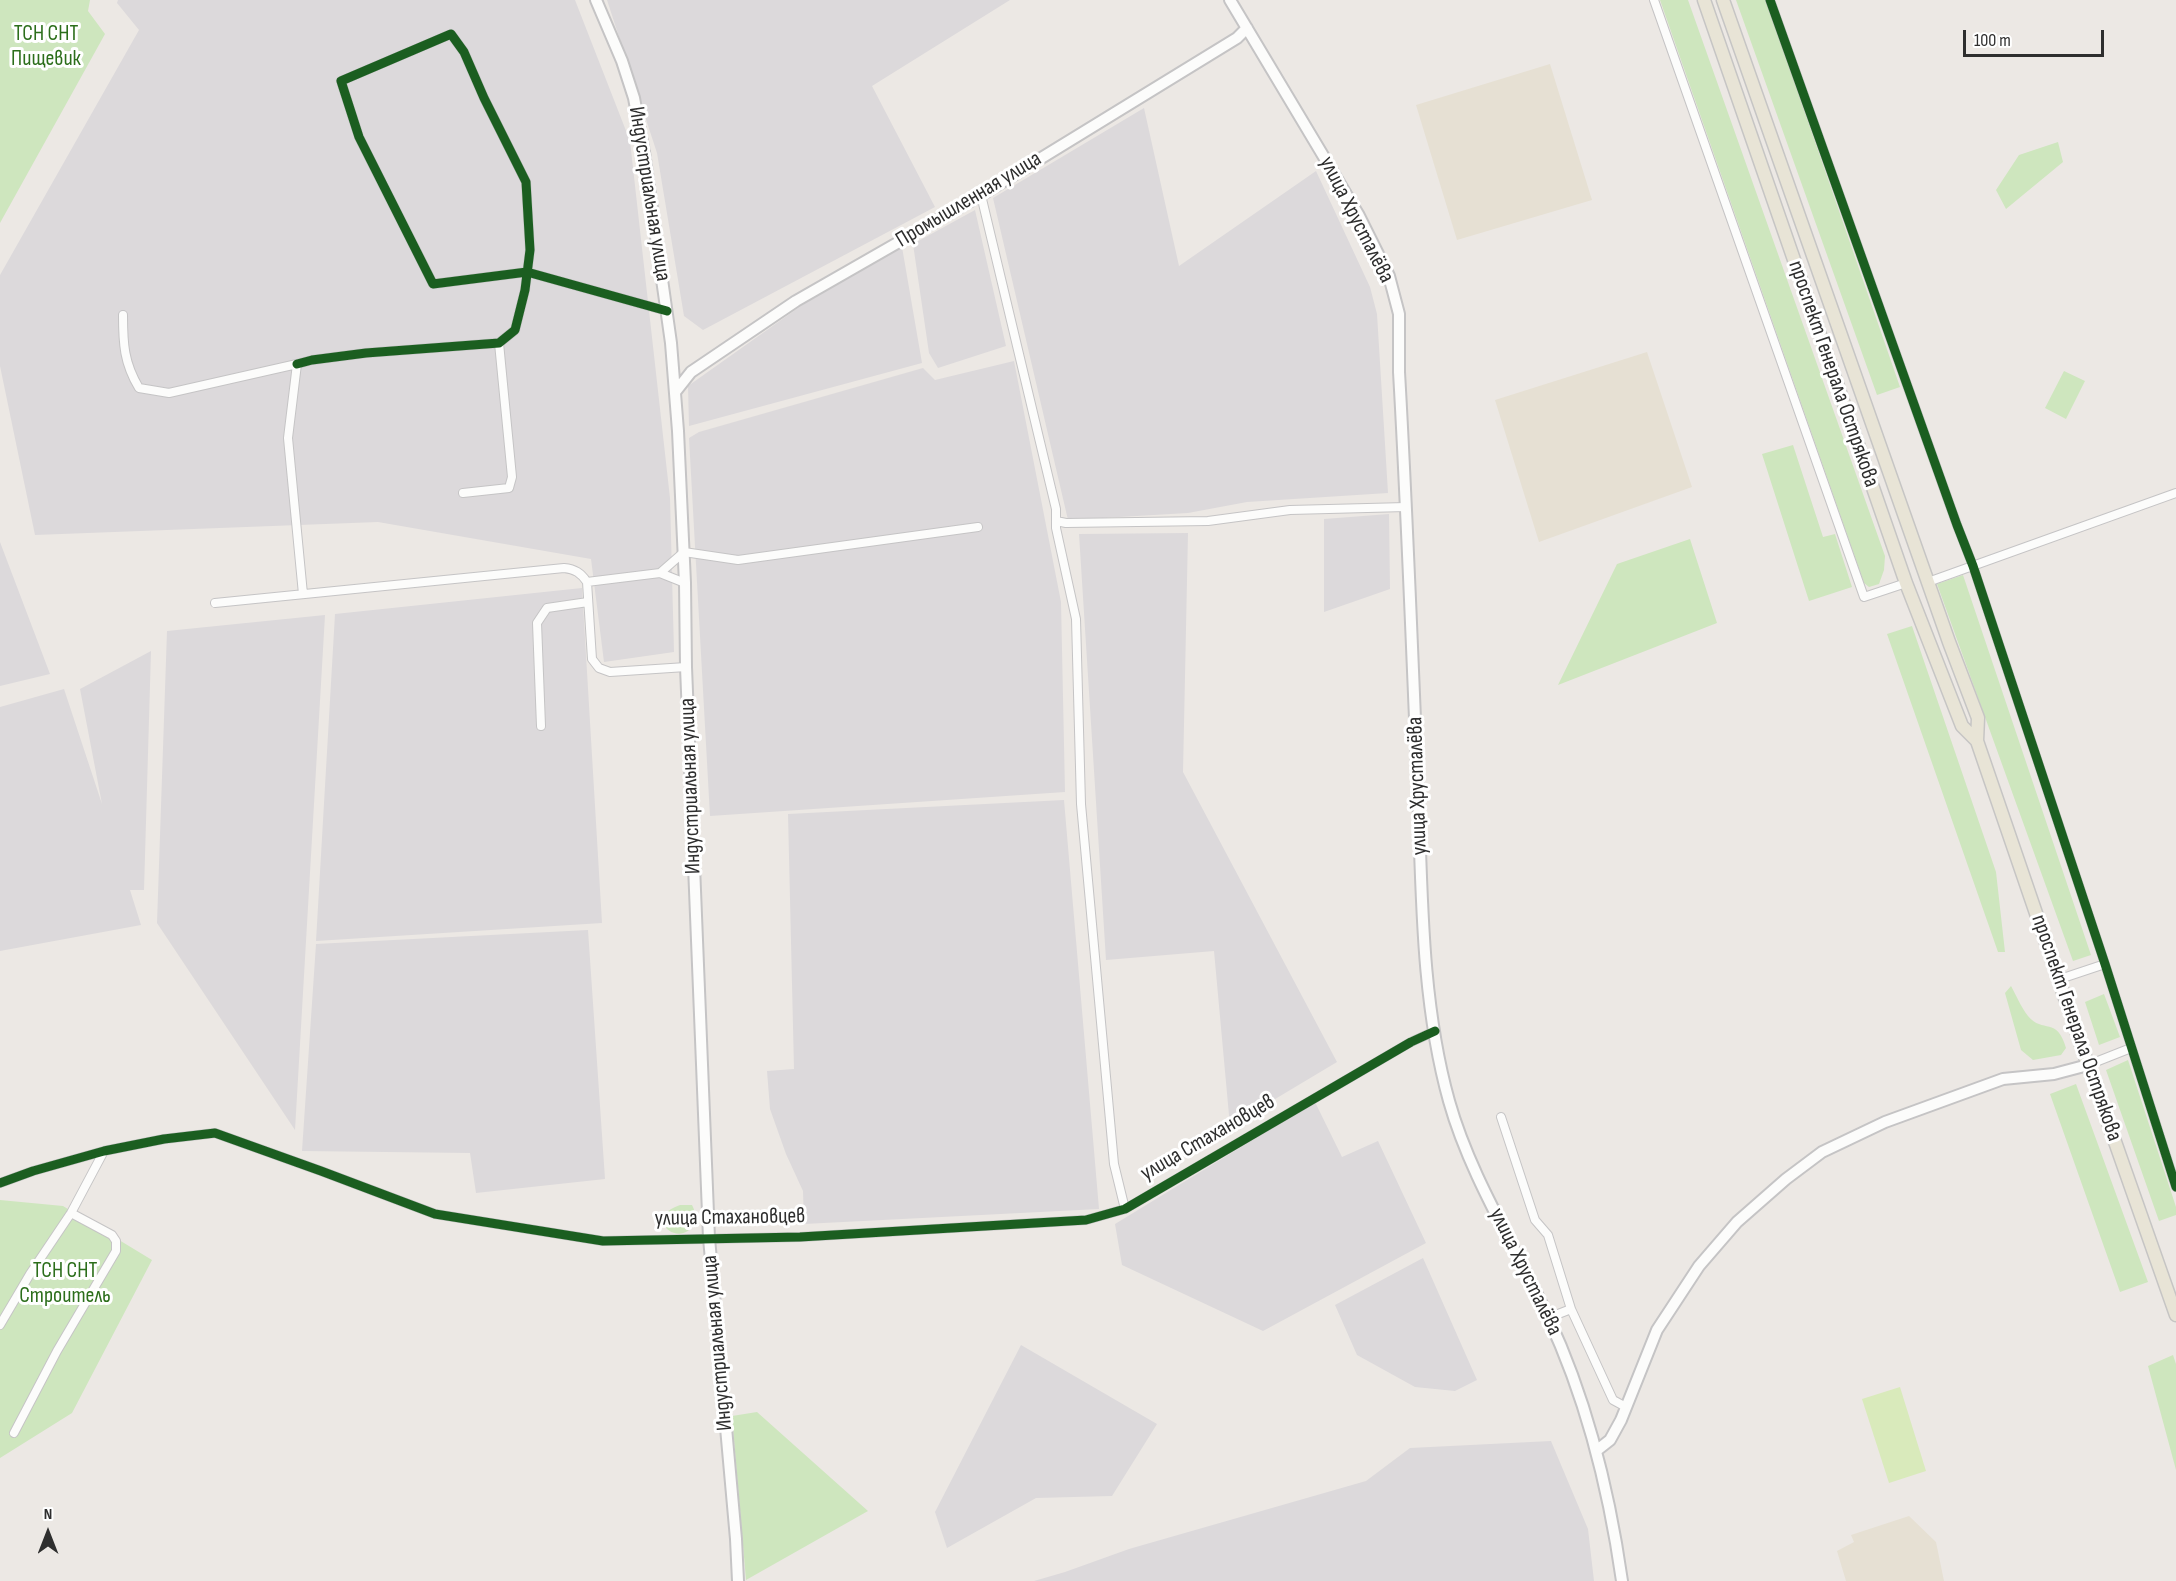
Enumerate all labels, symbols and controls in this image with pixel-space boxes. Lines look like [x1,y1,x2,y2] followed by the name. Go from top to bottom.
[1966,18,2107,56] scale bar
[11,21,81,72] park label: ТСН СНТ Пищевик
[1974,30,2011,51] text: 100 m
[622,105,676,283] street label: Индустриальная улица
[891,146,1047,254] street label: Промышленная улица
[1313,152,1399,288] street label: улица Хрусталёва
[1782,257,1884,491] street label: проспект Генерала Острякова
[675,697,707,875] street label: Индустриальная улица
[1402,716,1434,856] street label: улица Хрусталёва
[2025,911,2127,1145] street label: проспект Генерала Острякова
[1136,1089,1280,1187] street label: улица Стахановцев
[654,1203,806,1233] street label: улица Стахановцев
[1483,1204,1567,1340] street label: улица Хрусталёва
[697,1254,739,1432] street label: Индустриальная улица
[19,1258,111,1310] park label: ТСН СНТ Строитель
[18,1503,78,1563] north arrow
[44,1505,52,1524] text: N

